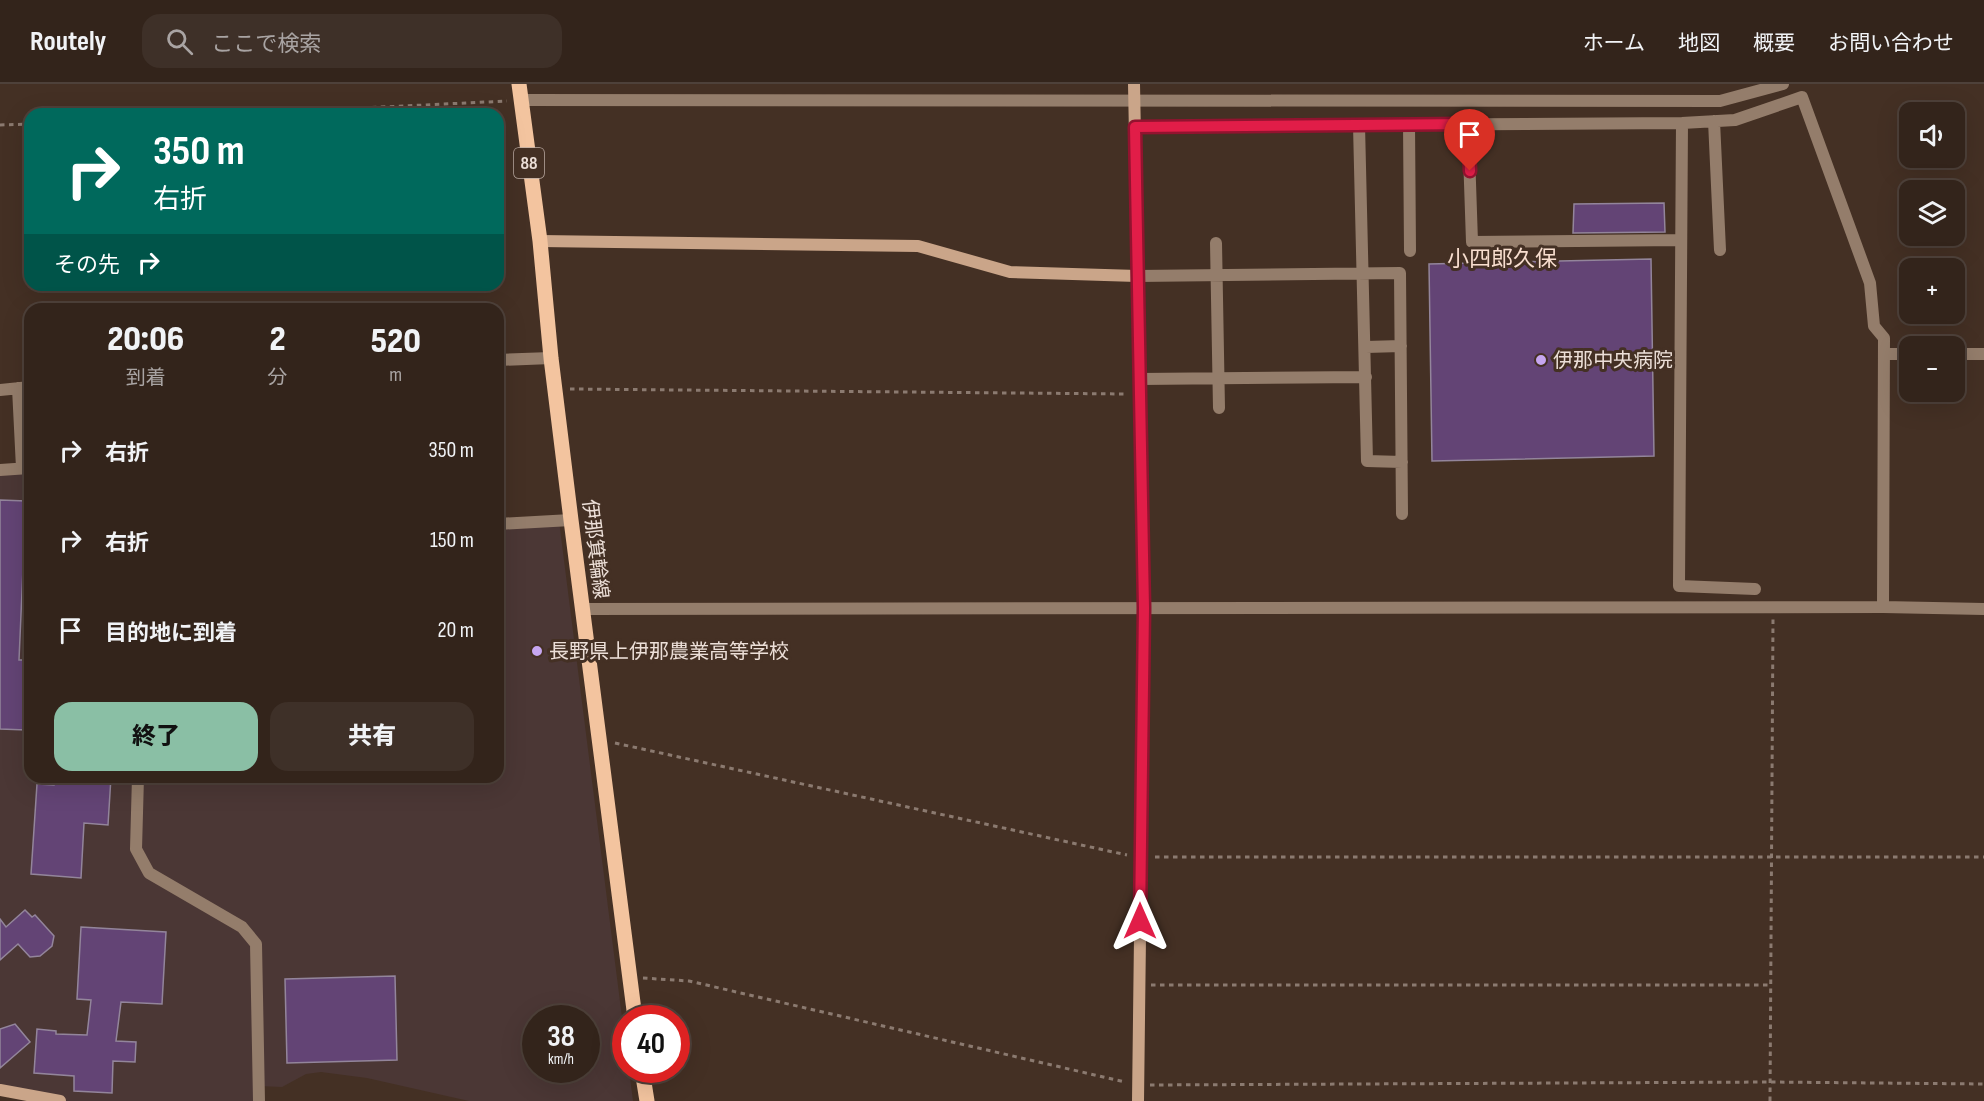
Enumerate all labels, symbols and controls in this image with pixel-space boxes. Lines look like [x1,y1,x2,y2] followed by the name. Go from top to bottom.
[142,14,562,68] search box
[30,25,106,58] text: Routely
[163,25,196,58] icon: search
[211,31,321,58] text: ここで検索
[1583,31,1645,56] text: ホーム
[1678,31,1720,56] text: 地図
[1753,31,1795,56] text: 概要
[1828,31,1954,56] text: お問い合わせ
[1899,102,1965,402] map controls
[1899,102,1965,168] button: sound
[1444,109,1495,171] pin
[1453,118,1486,151] icon: arrive
[153,126,245,177] text: 350 m
[54,132,132,210] icon: right
[514,148,544,178] road number: 88
[1899,180,1965,246] button: layers
[153,184,207,216] text: 右折
[132,246,165,279] icon: right
[1447,246,1557,273] district label: 小四郎久保
[54,252,120,279] text: その先
[1899,258,1965,324] button: +
[107,318,184,361] text: 20:06
[269,318,286,361] text: 2
[371,320,421,363] text: 520
[1899,336,1965,402] button: −
[1553,349,1673,373] place label: 伊那中央病院
[1534,353,1548,367] marker: 伊那中央病院
[389,363,402,387] text: m
[126,366,166,390] text: 到着
[267,366,287,390] text: 分
[54,434,87,467] icon: right
[429,437,474,464] text: 350 m
[105,440,149,467] text: 右折
[577,498,613,600] street label: 伊那箕輪線
[54,524,87,557] icon: right
[430,527,474,554] text: 150 m
[105,530,149,557] text: 右折
[54,614,87,647] icon: arrive
[438,617,474,644] text: 20 m
[105,620,237,647] text: 目的地に到着
[549,640,789,664] place label: 長野県上伊那農業高等学校
[530,644,544,658] marker: 長野県上伊那農業高等学校
[54,702,258,771] button: 終了
[270,702,474,771] button: 共有
[1108,889,1172,953] position arrow
[612,1005,690,1083] speed limit sign: 40
[547,1019,575,1055] text: 38
[548,1050,574,1069] text: km/h

